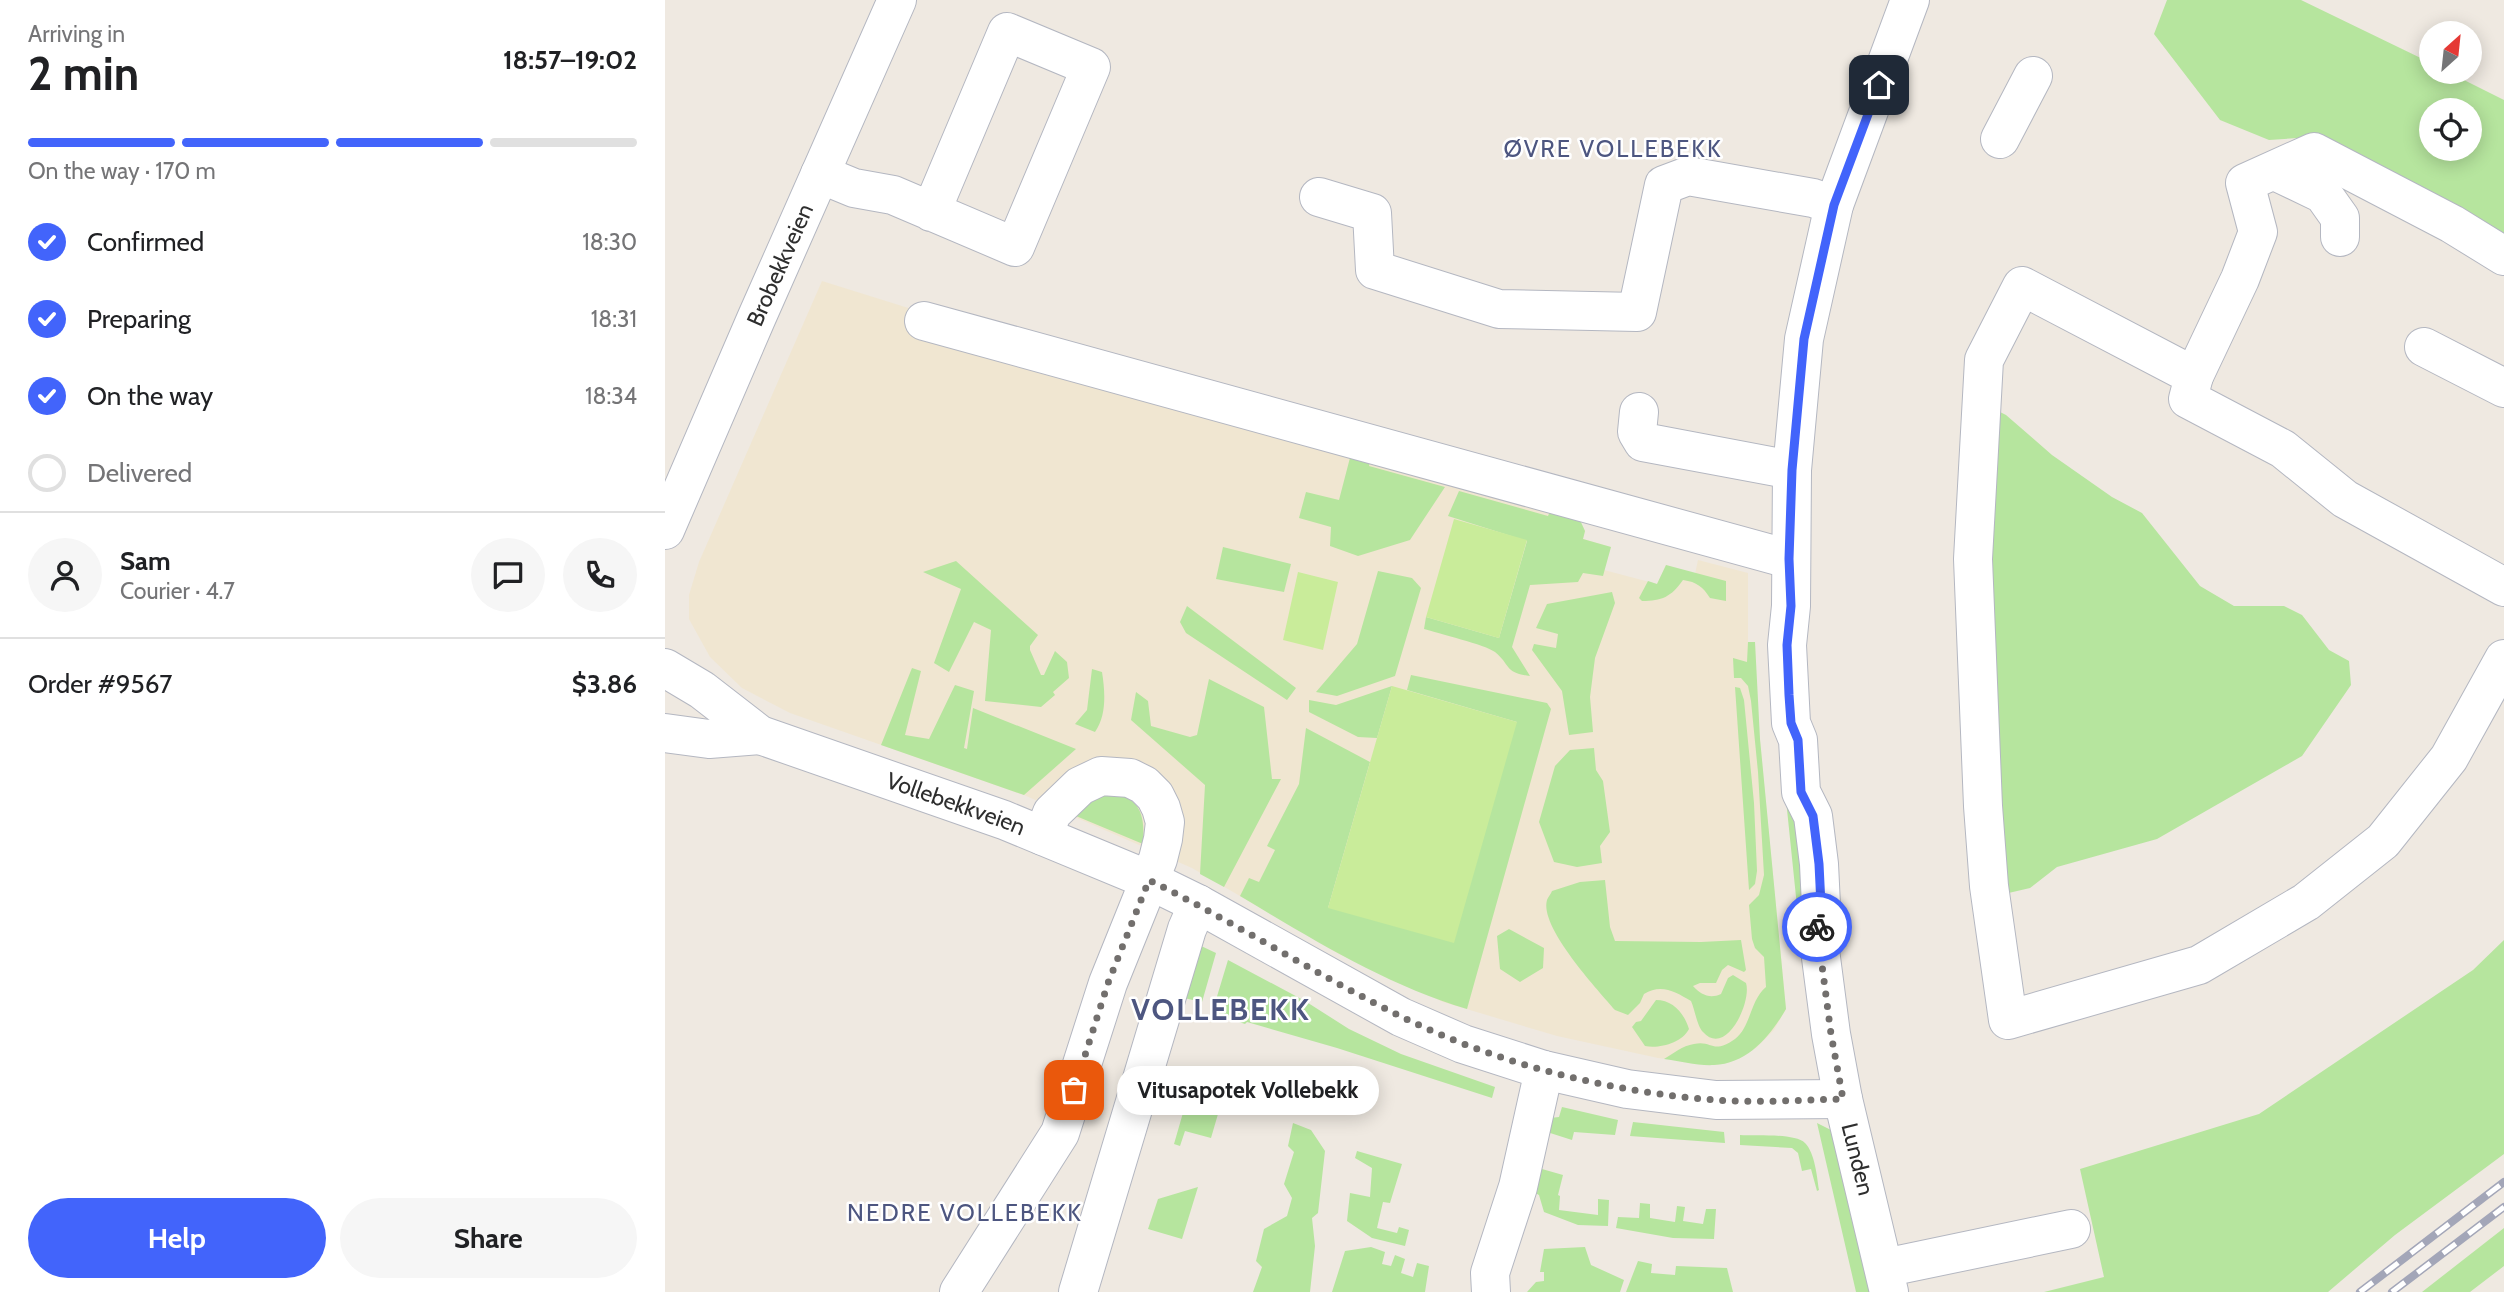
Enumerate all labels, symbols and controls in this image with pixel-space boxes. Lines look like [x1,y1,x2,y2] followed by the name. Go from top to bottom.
[28,20,125,48] text: Arriving in
[2419,21,2481,84] north arrow
[2419,21,2482,161] map controls
[503,44,637,76] text: 18:57–19:02
[28,46,139,102] text: 2 min
[1849,55,1909,115] pin
[1860,66,1898,104] icon: home
[2419,98,2482,161] button: locate
[1504,134,1722,163] district label: ØVRE VOLLEBEKK
[28,157,216,185] text: On the way · 170 m
[741,199,819,330] street label: Brobekkveien
[28,223,66,261] icon: check
[87,226,204,258] text: Confirmed
[582,228,637,256] text: 18:30
[28,300,66,338] icon: check
[87,303,191,335] text: Preparing
[591,305,637,333] text: 18:31
[28,377,66,415] icon: check
[87,380,213,412] text: On the way
[585,382,637,410] text: 18:34
[87,457,192,489] text: Delivered
[28,538,102,612] button: person
[471,538,545,612] button: chat
[563,538,637,612] button: phone
[120,545,171,577] text: Sam
[120,577,235,605] text: Courier · 4.7
[28,668,172,700] text: Order #9567
[572,668,637,700] text: $3.86
[883,766,1030,841] street label: Vollebekkveien
[1782,892,1852,962] courier
[1798,908,1836,946] icon: bike
[1131,991,1311,1028] district label: VOLLEBEKK
[1044,1060,1104,1120] pin
[1116,1066,1379,1114] callout: Vitusapotek Vollebekk
[1055,1071,1093,1109] icon: bag
[1138,1076,1358,1104] text: Vitusapotek Vollebekk
[1836,1120,1880,1198] street label: Lunden
[28,1198,326,1278] button: Help
[340,1198,637,1278] button: Share
[847,1198,1083,1227] district label: NEDRE VOLLEBEKK

